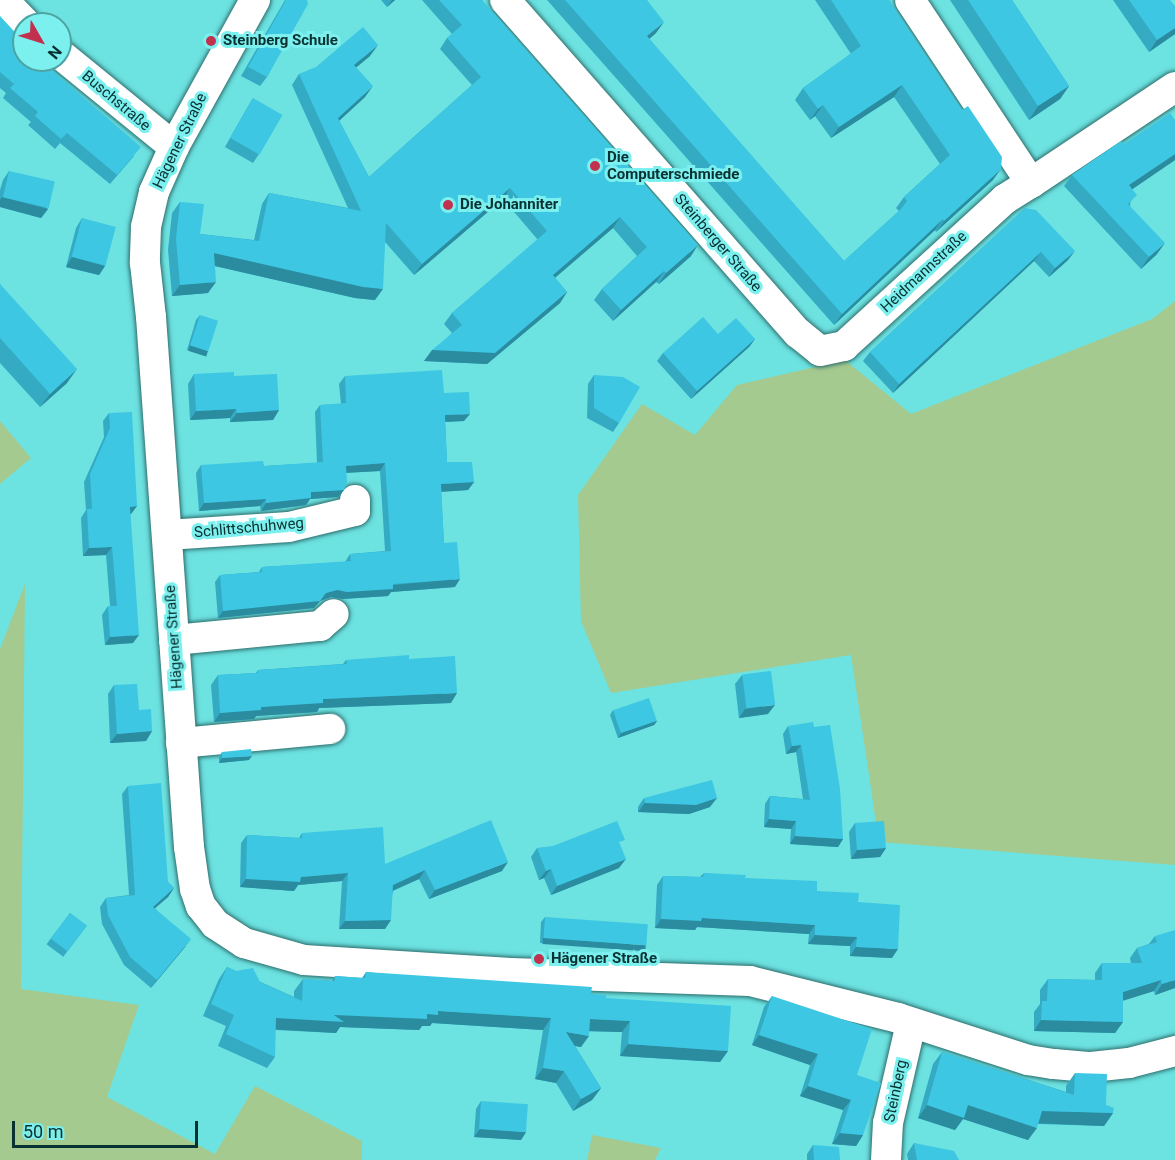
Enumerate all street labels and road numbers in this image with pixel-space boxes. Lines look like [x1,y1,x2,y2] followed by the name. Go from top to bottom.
[78,67,154,135] street label: Buschstraße
[149,90,211,192] street label: Hägener Straße
[671,190,765,296] street label: Steinberger Straße
[877,228,971,316] street label: Heidmannstraße
[193,514,305,542] street label: Schlittschuhweg
[161,585,187,689] street label: Hägener Straße
[881,1058,911,1124] street label: Steinberg

